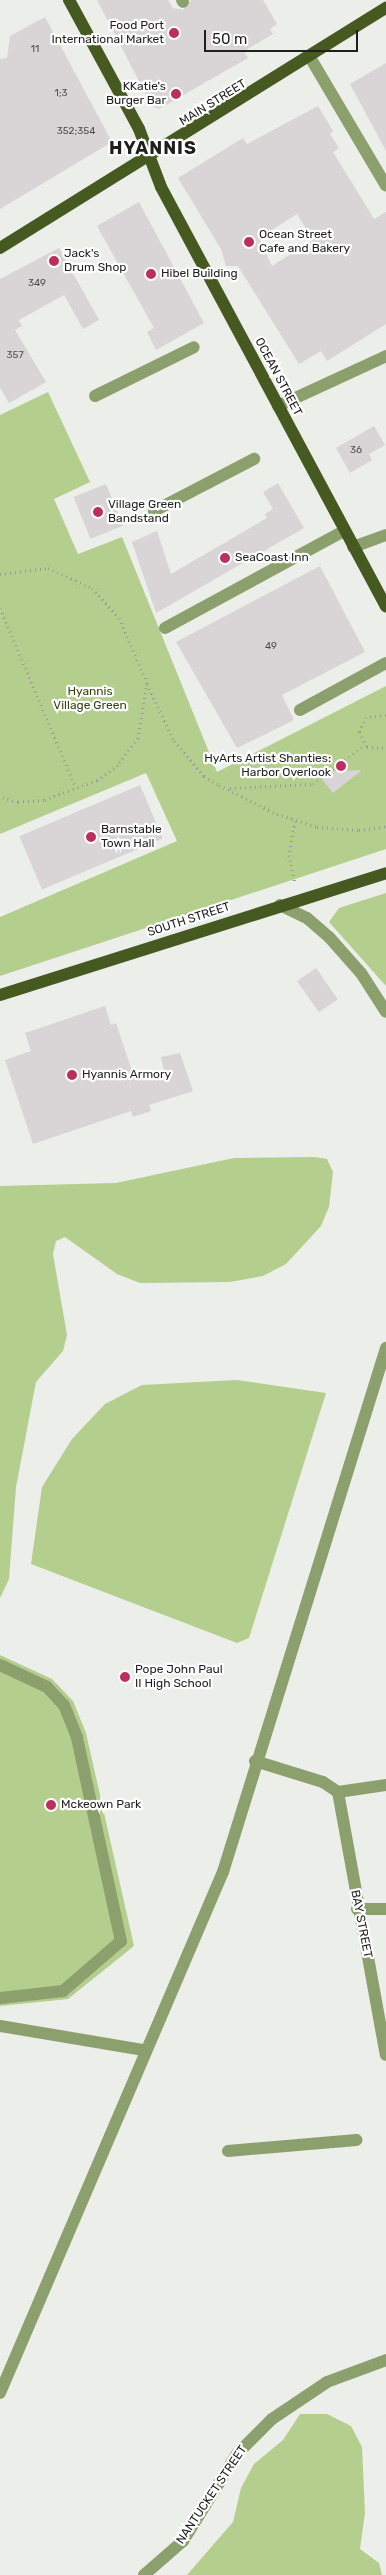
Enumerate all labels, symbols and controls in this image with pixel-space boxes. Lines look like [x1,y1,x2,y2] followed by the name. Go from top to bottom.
[52,19,164,47] place label: Food Port International Market
[206,20,360,52] scale bar
[168,27,180,39] marker: Food Port International Market
[212,30,247,48] text: 50 m
[31,44,39,56] house number: 11
[177,77,249,129] street label: MAIN STREET
[106,80,166,108] place label: KKatie's Burger Bar
[55,88,67,100] house number: 1;3
[170,88,182,100] marker: KKatie's Burger Bar
[57,126,95,138] house number: 352;354
[108,137,198,159] district label: HYANNIS
[259,228,350,256] place label: Ocean Street Cafe and Bakery
[243,236,255,248] marker: Ocean Street Cafe and Bakery
[64,247,126,275] place label: Jack's Drum Shop
[48,255,60,267] marker: Jack's Drum Shop
[161,267,238,281] place label: Hibel Building
[145,268,157,280] marker: Hibel Building
[28,278,46,290] house number: 349
[251,335,305,419] street label: OCEAN STREET
[6,350,24,362] house number: 357
[350,445,362,457] house number: 36
[108,498,181,526] place label: Village Green Bandstand
[92,506,104,518] marker: Village Green Bandstand
[235,551,309,565] place label: SeaCoast Inn
[219,552,231,564] marker: SeaCoast Inn
[265,641,277,653] house number: 49
[53,685,127,713] park label: Hyannis Village Green
[204,752,331,780] place label: HyArts Artist Shanties: Harbor Overlook
[335,760,347,772] marker: HyArts Artist Shanties: Harbor Overlook
[101,823,162,851] place label: Barnstable Town Hall
[85,831,97,843] marker: Barnstable Town Hall
[146,900,232,940] street label: SOUTH STREET
[82,1068,171,1082] place label: Hyannis Armory
[66,1069,78,1081] marker: Hyannis Armory
[135,1663,223,1691] place label: Pope John Paul II High School
[119,1671,131,1683] marker: Pope John Paul II High School
[61,1798,141,1812] place label: Mckeown Park
[45,1799,57,1811] marker: Mckeown Park
[347,1889,375,1959] street label: BAY STREET
[174,2443,250,2547] street label: NANTUCKET STREET

